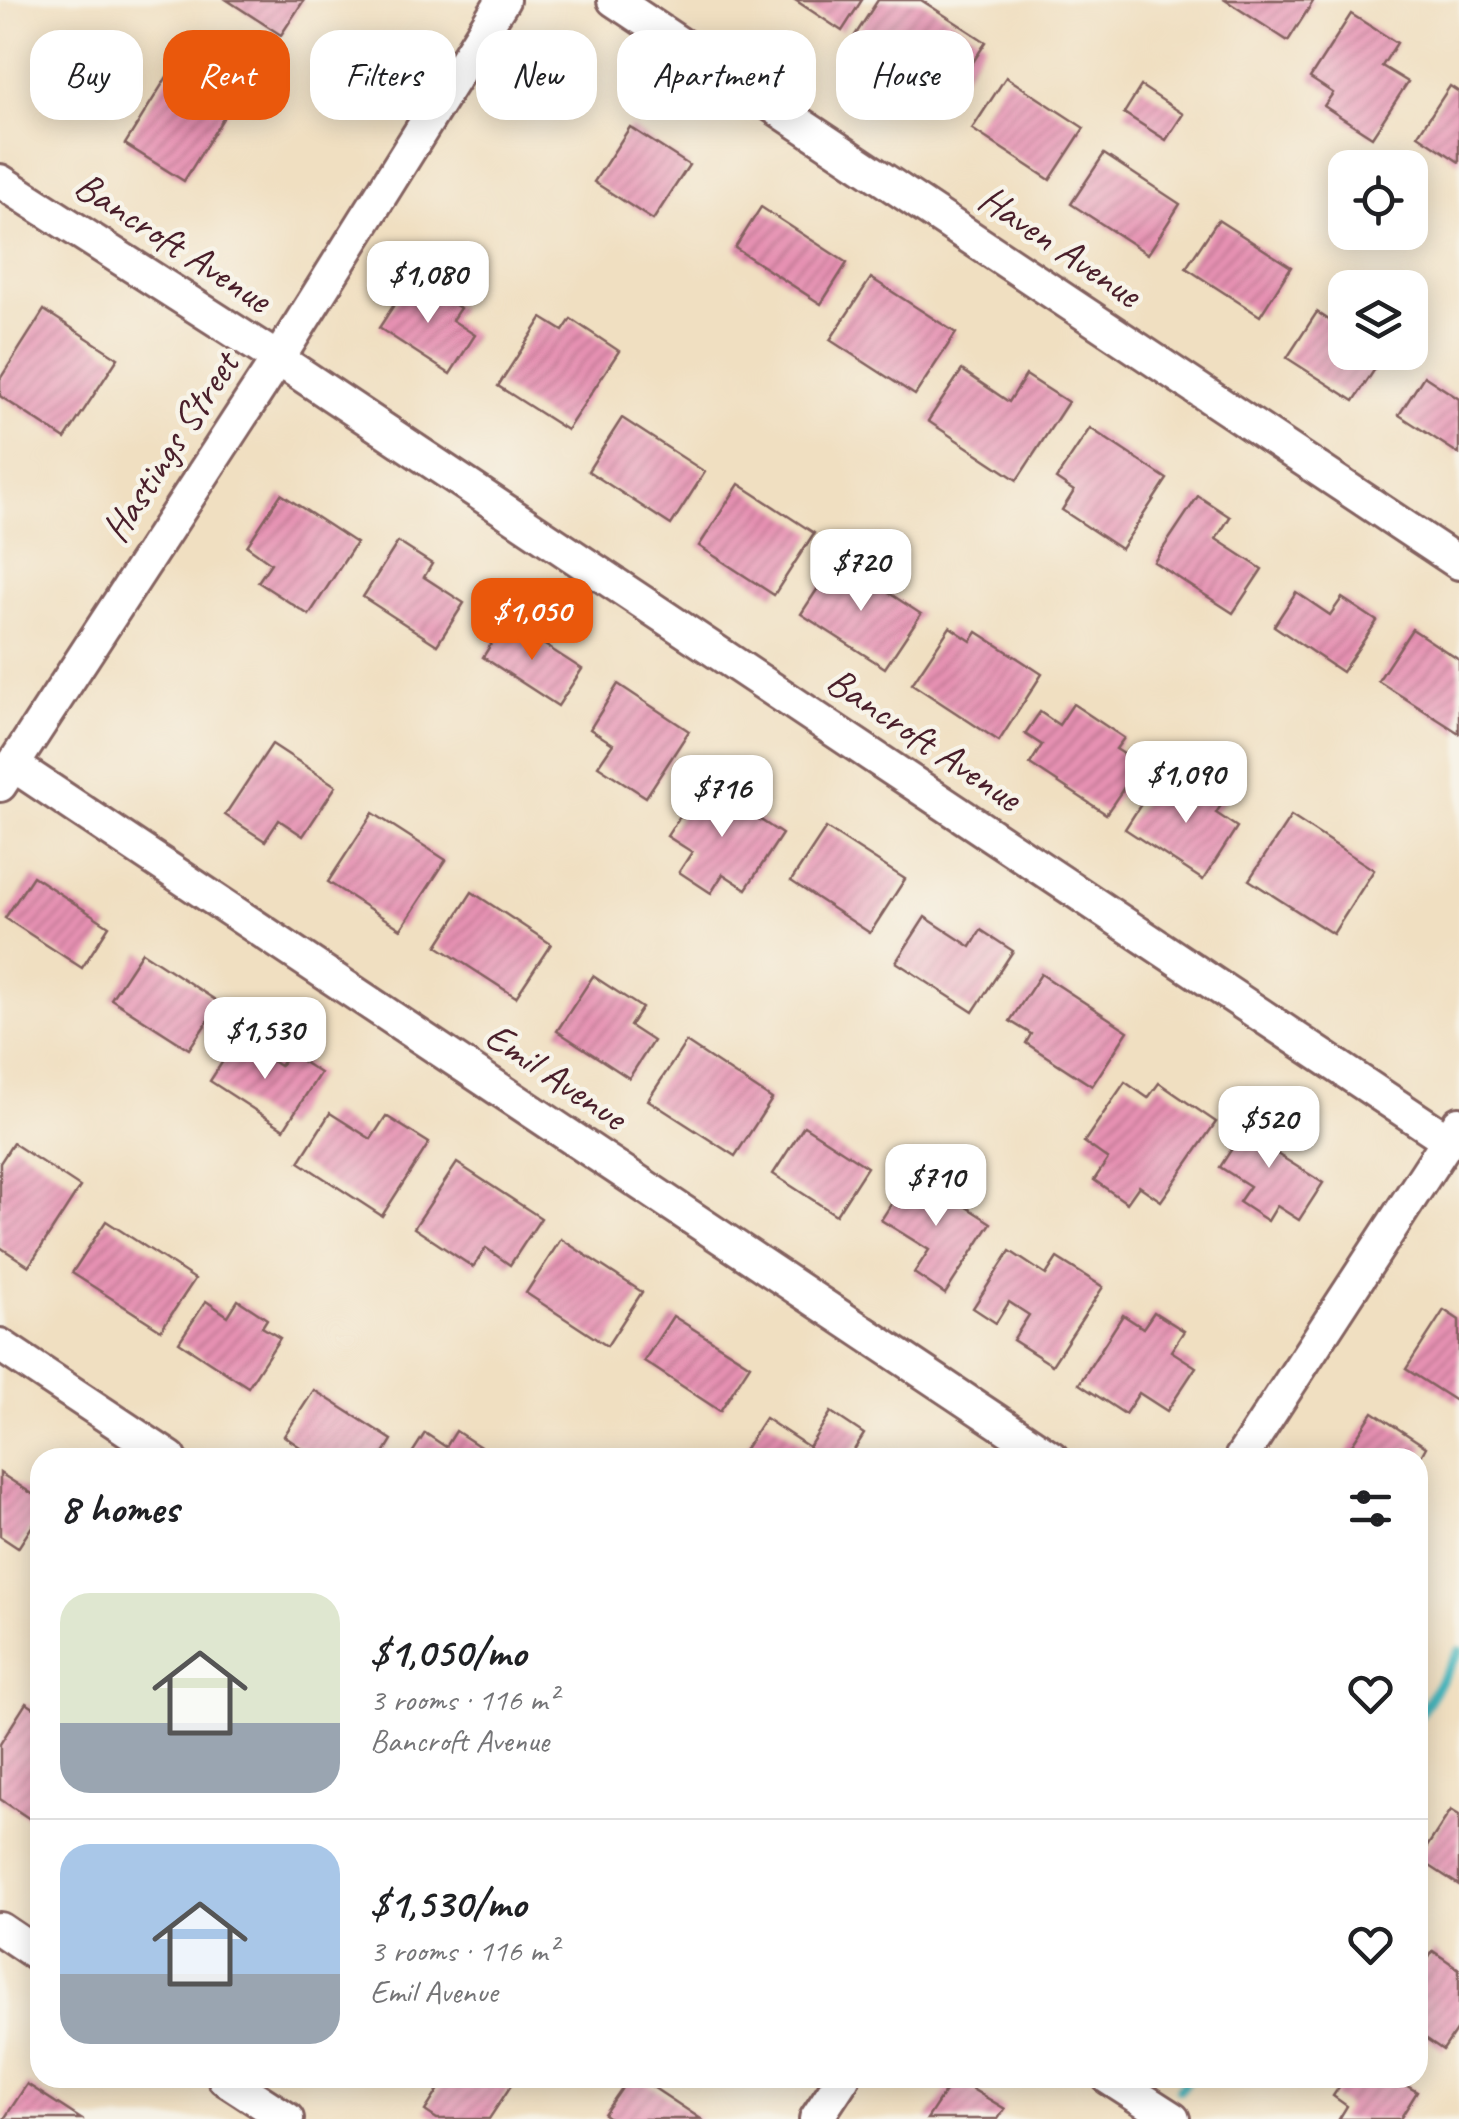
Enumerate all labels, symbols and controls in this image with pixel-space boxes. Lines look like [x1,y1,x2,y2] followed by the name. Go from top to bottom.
[30,30,143,120] chip: Buy
[163,30,290,120] chip: Rent
[310,30,456,120] chip: Filters
[476,30,597,120] chip: New
[617,30,816,120] chip: Apartment
[836,30,974,120] chip: House
[1328,150,1428,370] map controls
[1328,150,1428,250] button: locate
[66,160,283,326] street label: Bancroft Avenue
[969,174,1153,320] street label: Haven Avenue
[347,241,509,326] pin: $1,080
[389,253,467,294] text: $1,080
[1328,270,1428,370] button: layers
[90,340,252,551] street label: Hastings Street
[802,529,920,614] pin: $720
[832,541,890,582] text: $720
[451,578,613,663] pin: $1,050
[493,590,571,631] text: $1,050
[817,656,1033,824] street label: Bancroft Avenue
[1105,741,1267,826] pin: $1,090
[1147,753,1225,794] text: $1,090
[663,755,781,840] pin: $716
[693,767,751,808] text: $716
[184,997,346,1082] pin: $1,530
[226,1009,304,1050] text: $1,530
[476,1011,639,1143] street label: Emil Avenue
[1210,1086,1328,1171] pin: $520
[1240,1098,1298,1139] text: $520
[877,1144,995,1229] pin: $710
[907,1156,965,1197] text: $710
[1343,1481,1398,1536] icon: filters
[60,1482,179,1535] text: 8 homes
[370,1626,526,1679] text: $1,050/mo
[140,1633,260,1753] icon: home
[1343,1666,1398,1721] icon: heart
[370,1679,557,1720] text: 3 rooms · 116 m²
[370,1720,549,1761] text: Bancroft Avenue
[370,1877,526,1930] text: $1,530/mo
[140,1884,260,2004] icon: home
[1343,1917,1398,1972] icon: heart
[370,1930,557,1971] text: 3 rooms · 116 m²
[370,1971,498,2012] text: Emil Avenue

